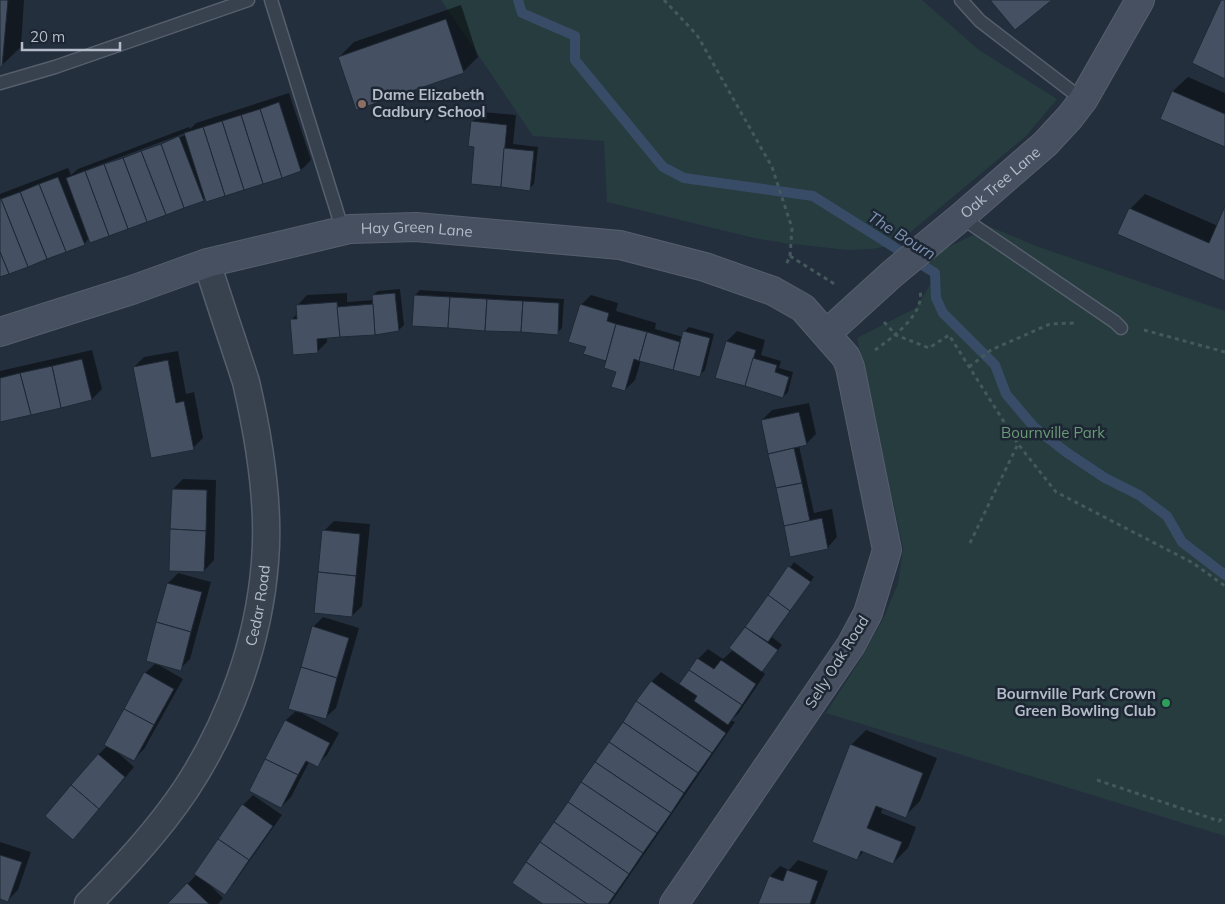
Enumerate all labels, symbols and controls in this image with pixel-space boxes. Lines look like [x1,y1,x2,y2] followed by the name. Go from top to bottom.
[22,20,120,52] scale bar
[30,27,65,46] text: 20 m
[372,85,485,121] place label: Dame Elizabeth Cadbury School
[356,98,368,110] marker: Dame Elizabeth Cadbury School
[956,142,1044,222] street label: Oak Tree Lane
[864,206,940,264] water label: The Bourn
[361,217,473,241] street label: Hay Green Lane
[1001,423,1105,442] park label: Bournville Park
[241,564,274,648] street label: Cedar Road
[801,612,873,712] street label: Selly Oak Road
[996,684,1156,720] place label: Bournville Park Crown Green Bowling Club
[1160,697,1172,709] marker: Bournville Park Crown Green Bowling Club

